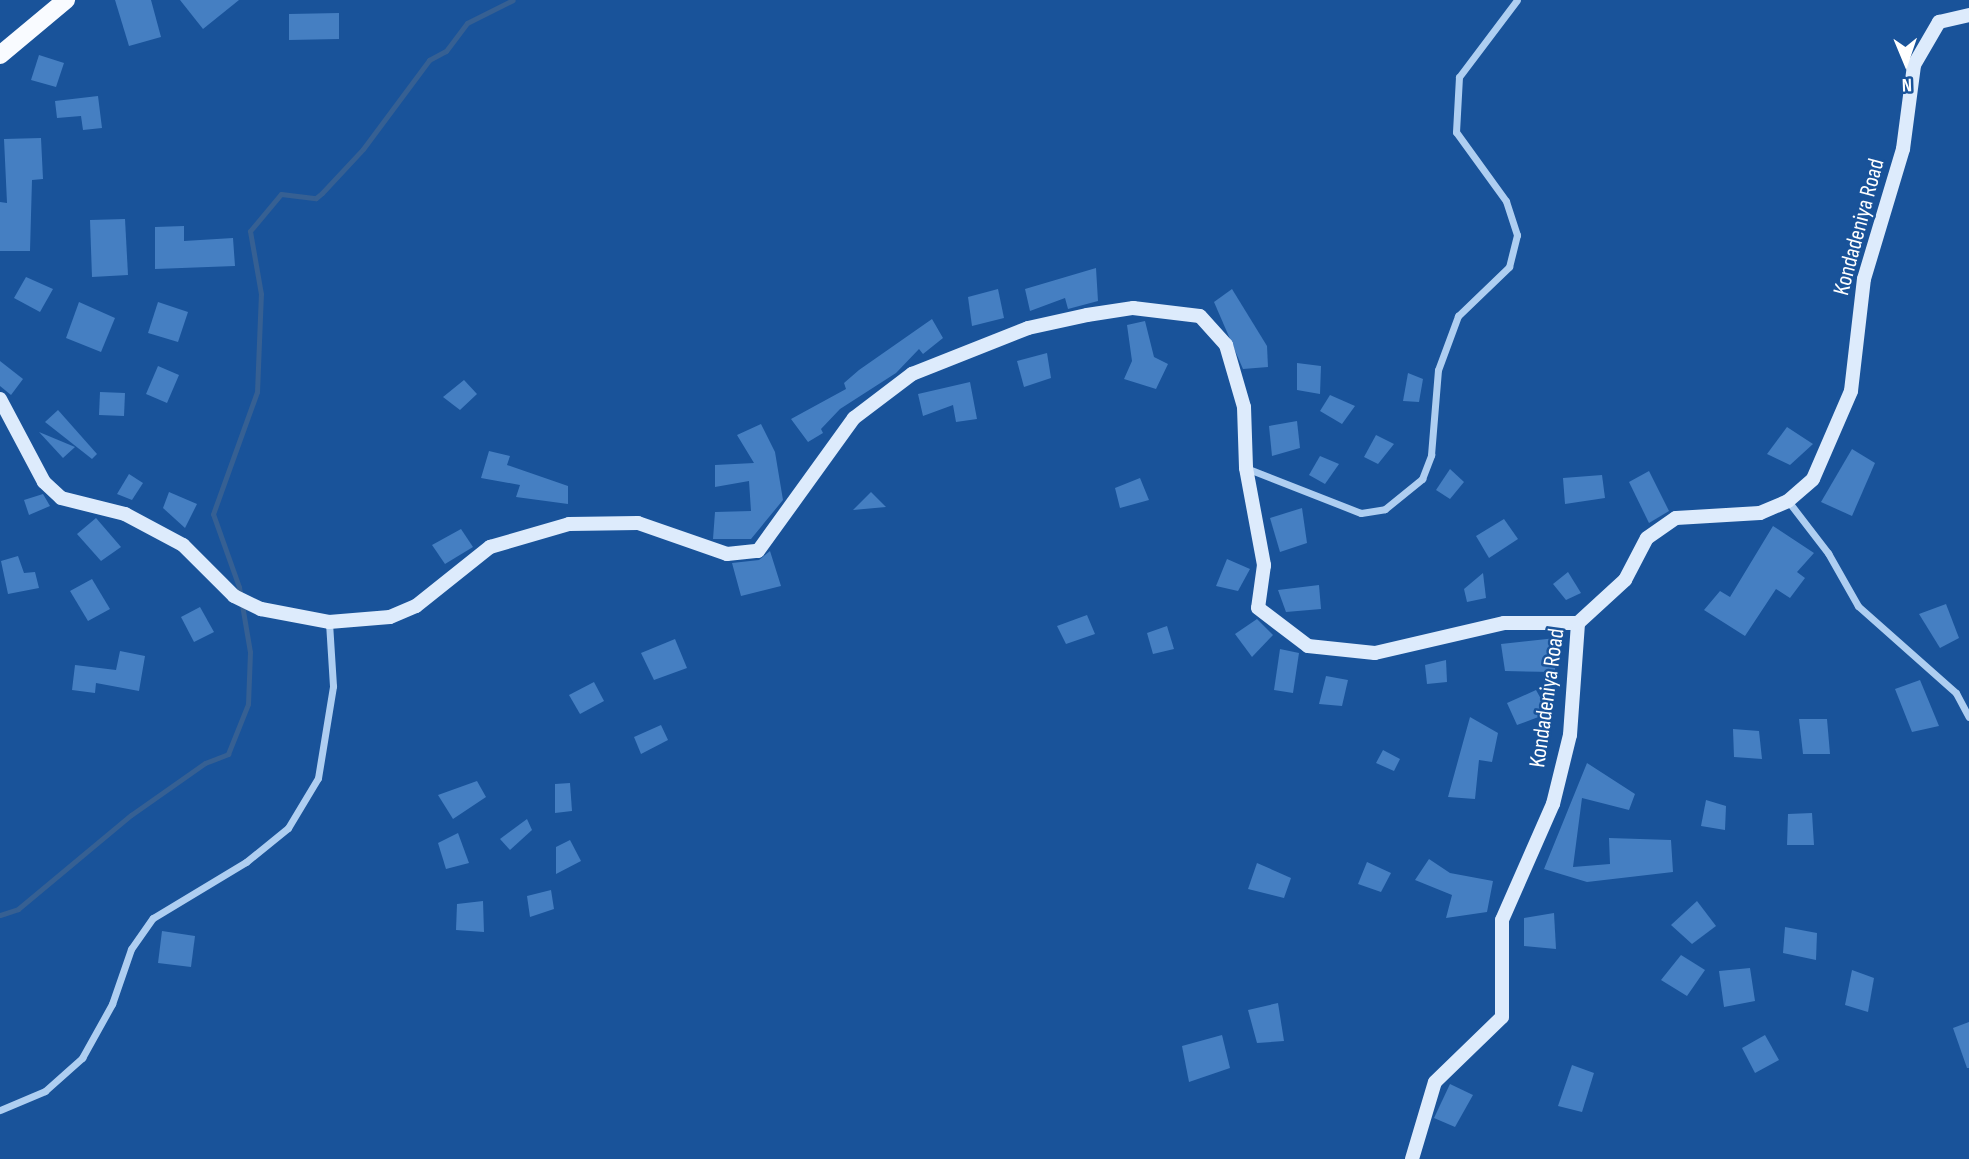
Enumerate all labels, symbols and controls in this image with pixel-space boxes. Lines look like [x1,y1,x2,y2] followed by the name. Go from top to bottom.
[1871,28,1941,98] north arrow
[1901,73,1912,96] text: N
[1828,156,1890,298] street label: Kondadeniya Road
[1524,627,1570,769] street label: Kondadeniya Road

